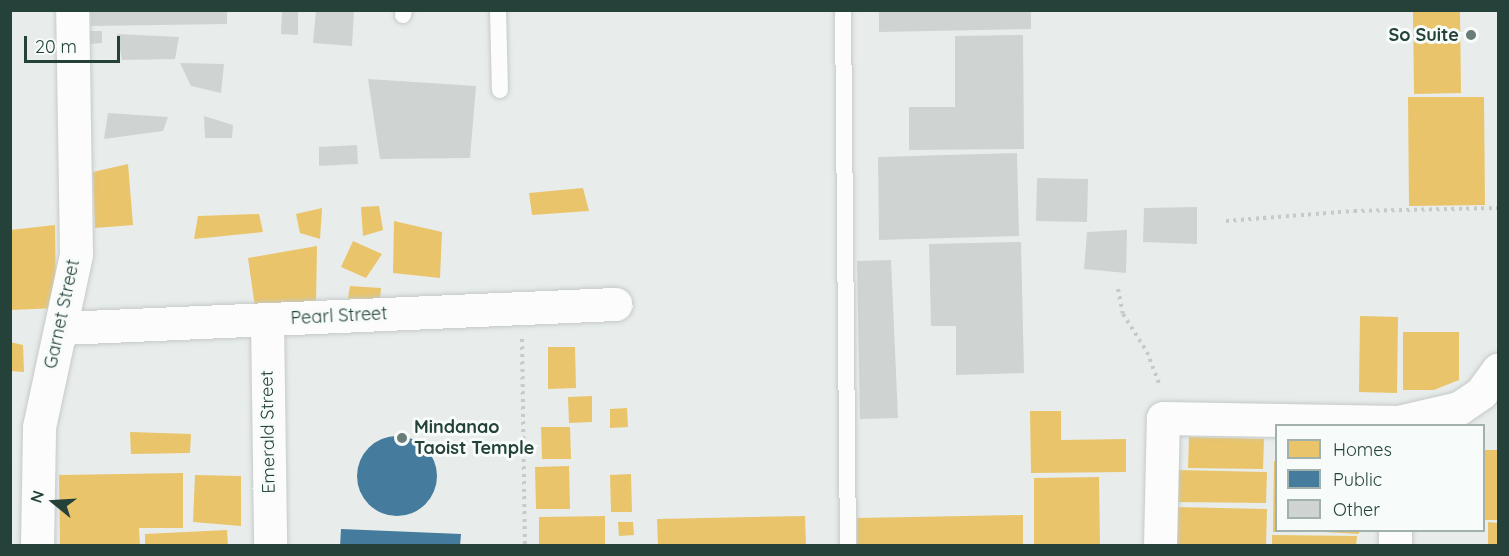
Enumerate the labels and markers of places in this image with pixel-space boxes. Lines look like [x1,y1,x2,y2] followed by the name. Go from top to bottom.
[1389,24,1459,46] place label: So Suite
[1464,28,1478,42] marker: So Suite
[414,417,534,460] place label: Mindanao Taoist Temple
[395,431,409,445] marker: Mindanao Taoist Temple

